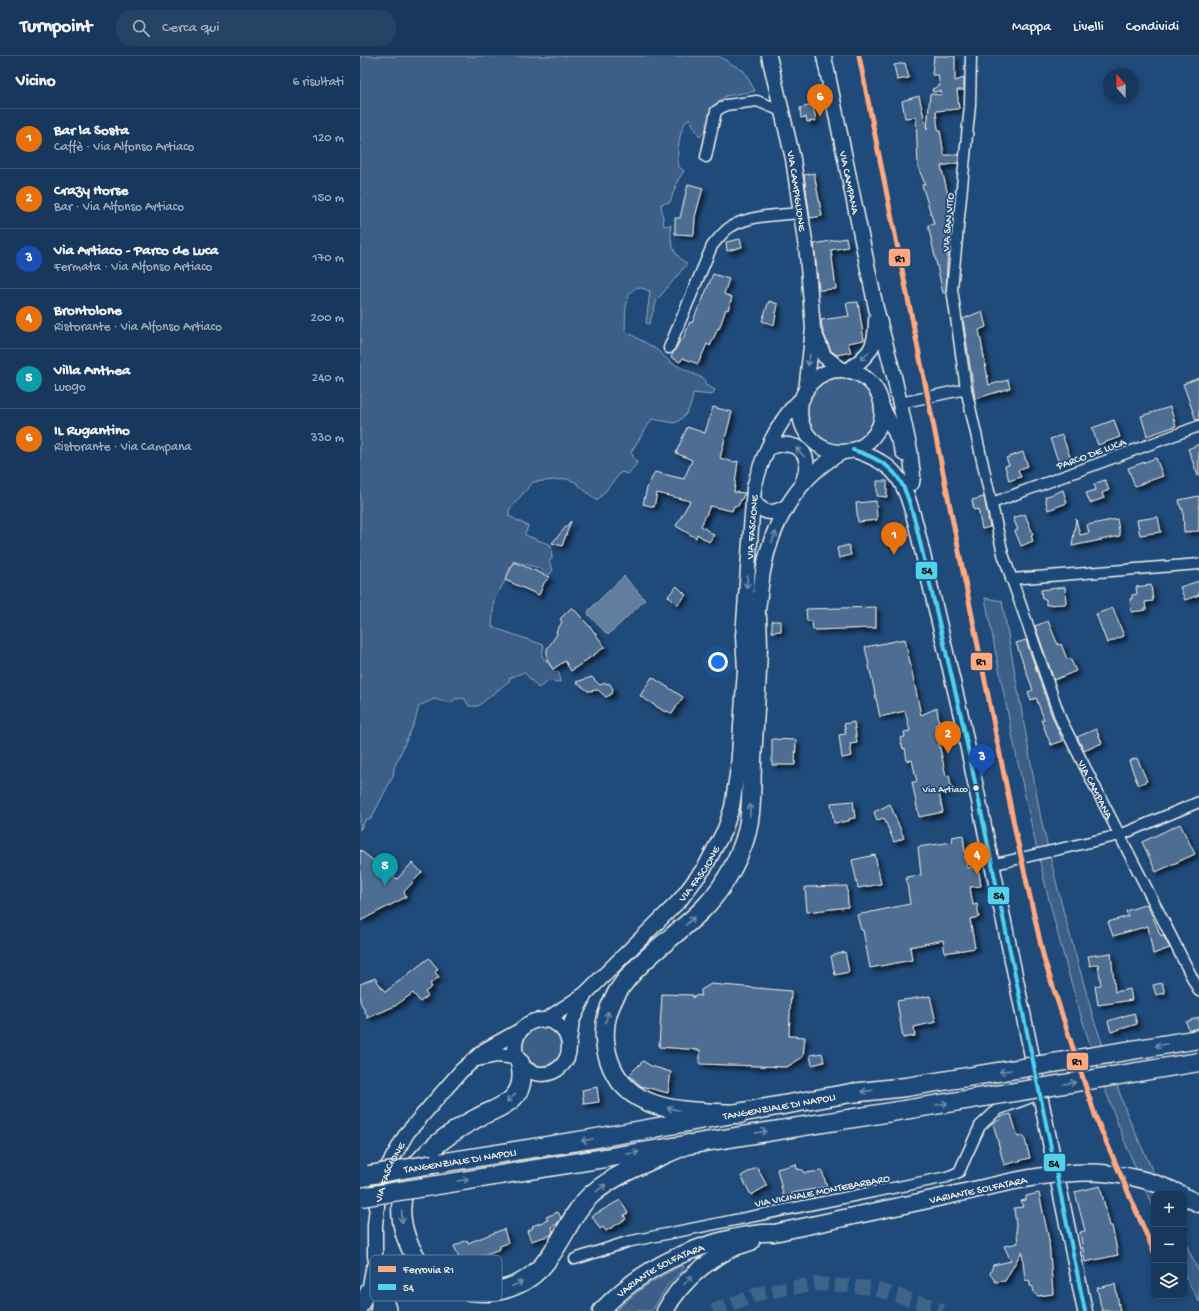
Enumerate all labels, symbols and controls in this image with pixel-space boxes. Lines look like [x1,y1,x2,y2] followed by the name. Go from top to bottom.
[116,10,396,46] search box
[20,16,92,39] text: Turnpoint
[130,17,152,39] icon: search
[162,19,220,37] text: Cerca qui
[1012,19,1051,36] text: Mappa
[1073,19,1104,36] text: Livelli
[1126,19,1179,36] text: Condividi
[1103,68,1139,104] north arrow
[16,72,56,92] text: Vicino
[293,75,344,90] text: 6 risultati
[807,84,833,117] pin: 6
[54,122,129,140] text: Bar la Sosta
[26,131,32,146] text: 1
[313,131,344,146] text: 120 m
[54,140,194,155] text: Caffè · Via Alfonso Artiaco
[783,149,808,233] street label: VIA CAMPIGLIONE
[836,149,861,216] street label: VIA CAMPANA
[54,182,128,200] text: Crazy Horse
[26,191,32,206] text: 2
[312,191,344,206] text: 150 m
[940,192,958,253] street label: VIA SAN VITO
[54,200,184,215] text: Bar · Via Alfonso Artiaco
[54,242,218,260] text: Via Artiaco - Parco de Luca
[888,248,911,267] line badge: R1
[26,251,32,266] text: 3
[312,251,344,266] text: 170 m
[894,254,905,266] text: R1
[54,260,212,275] text: Fermata · Via Alfonso Artiaco
[54,302,122,320] text: Brontolone
[26,311,32,326] text: 4
[311,311,344,326] text: 200 m
[54,320,222,335] text: Ristorante · Via Alfonso Artiaco
[860,352,870,361] one-way arrow
[805,353,813,366] one-way arrow
[54,362,130,380] text: Villa Anthea
[26,371,32,386] text: 5
[312,371,344,386] text: 240 m
[54,380,86,395] text: Luogo
[54,422,130,440] text: IL Rugantino
[26,431,32,446] text: 6
[311,431,344,446] text: 330 m
[1054,437,1128,473] street label: PARCO DE LUCA
[54,440,192,455] text: Ristorante · Via Campana
[796,447,805,457] one-way arrow
[745,493,762,561] street label: VIA FASCIONE
[881,522,907,555] pin: 1
[770,531,778,543] one-way arrow
[915,561,938,580] line badge: 54
[922,566,933,578] text: 54
[743,575,750,588] one-way arrow
[708,652,728,672] your location
[970,652,993,671] line badge: R1
[975,657,986,669] text: R1
[935,721,961,754] pin: 2
[969,744,995,777] pin: 3
[1074,758,1115,822] street label: VIA CAMPANA
[971,783,981,793] marker: Via Artiaco
[922,784,968,796] place label: Via Artiaco
[747,804,754,817] one-way arrow
[964,842,990,875] pin: 4
[676,844,723,905] street label: VIA FASCIONE
[372,853,398,886] pin: 5
[987,886,1010,905] line badge: 54
[994,891,1005,903] text: 54
[685,916,695,925] one-way arrow
[603,1011,611,1024] one-way arrow
[1154,1041,1167,1049] one-way arrow
[1066,1052,1089,1071] line badge: R1
[1071,1057,1082,1069] text: R1
[998,1067,1011,1075] one-way arrow
[1063,1079,1076,1087] one-way arrow
[861,1087,874,1095] one-way arrow
[721,1092,837,1124] street label: TANGENZIALE DI NAPOLI
[506,1094,516,1103] one-way arrow
[935,1100,948,1108] one-way arrow
[667,1105,680,1113] one-way arrow
[754,1128,767,1136] one-way arrow
[581,1136,594,1144] one-way arrow
[373,1140,409,1204] street label: VIA FASCIONE
[402,1147,518,1177] street label: TANGENZIALE DI NAPOLI
[626,1148,639,1156] one-way arrow
[1043,1153,1066,1172] line badge: 54
[1049,1159,1060,1171] text: 54
[753,1173,891,1211] street label: VIA VICINALE MONTEBARBARO
[928,1175,1029,1207] street label: VARIANTE SOLFATARA
[456,1176,469,1184] one-way arrow
[595,1183,606,1192] one-way arrow
[1151,1191,1187,1299] map controls
[1151,1191,1187,1227] button: +
[398,1210,406,1223] one-way arrow
[1151,1227,1187,1263] button: −
[614,1242,707,1301] street label: VARIANTE SOLFATARA
[370,1255,502,1301] legend
[1151,1263,1187,1299] button: layers
[402,1265,454,1277] text: Ferrovia R1
[683,1275,693,1285] one-way arrow
[511,1280,523,1287] one-way arrow
[403,1283,415,1295] text: 54

